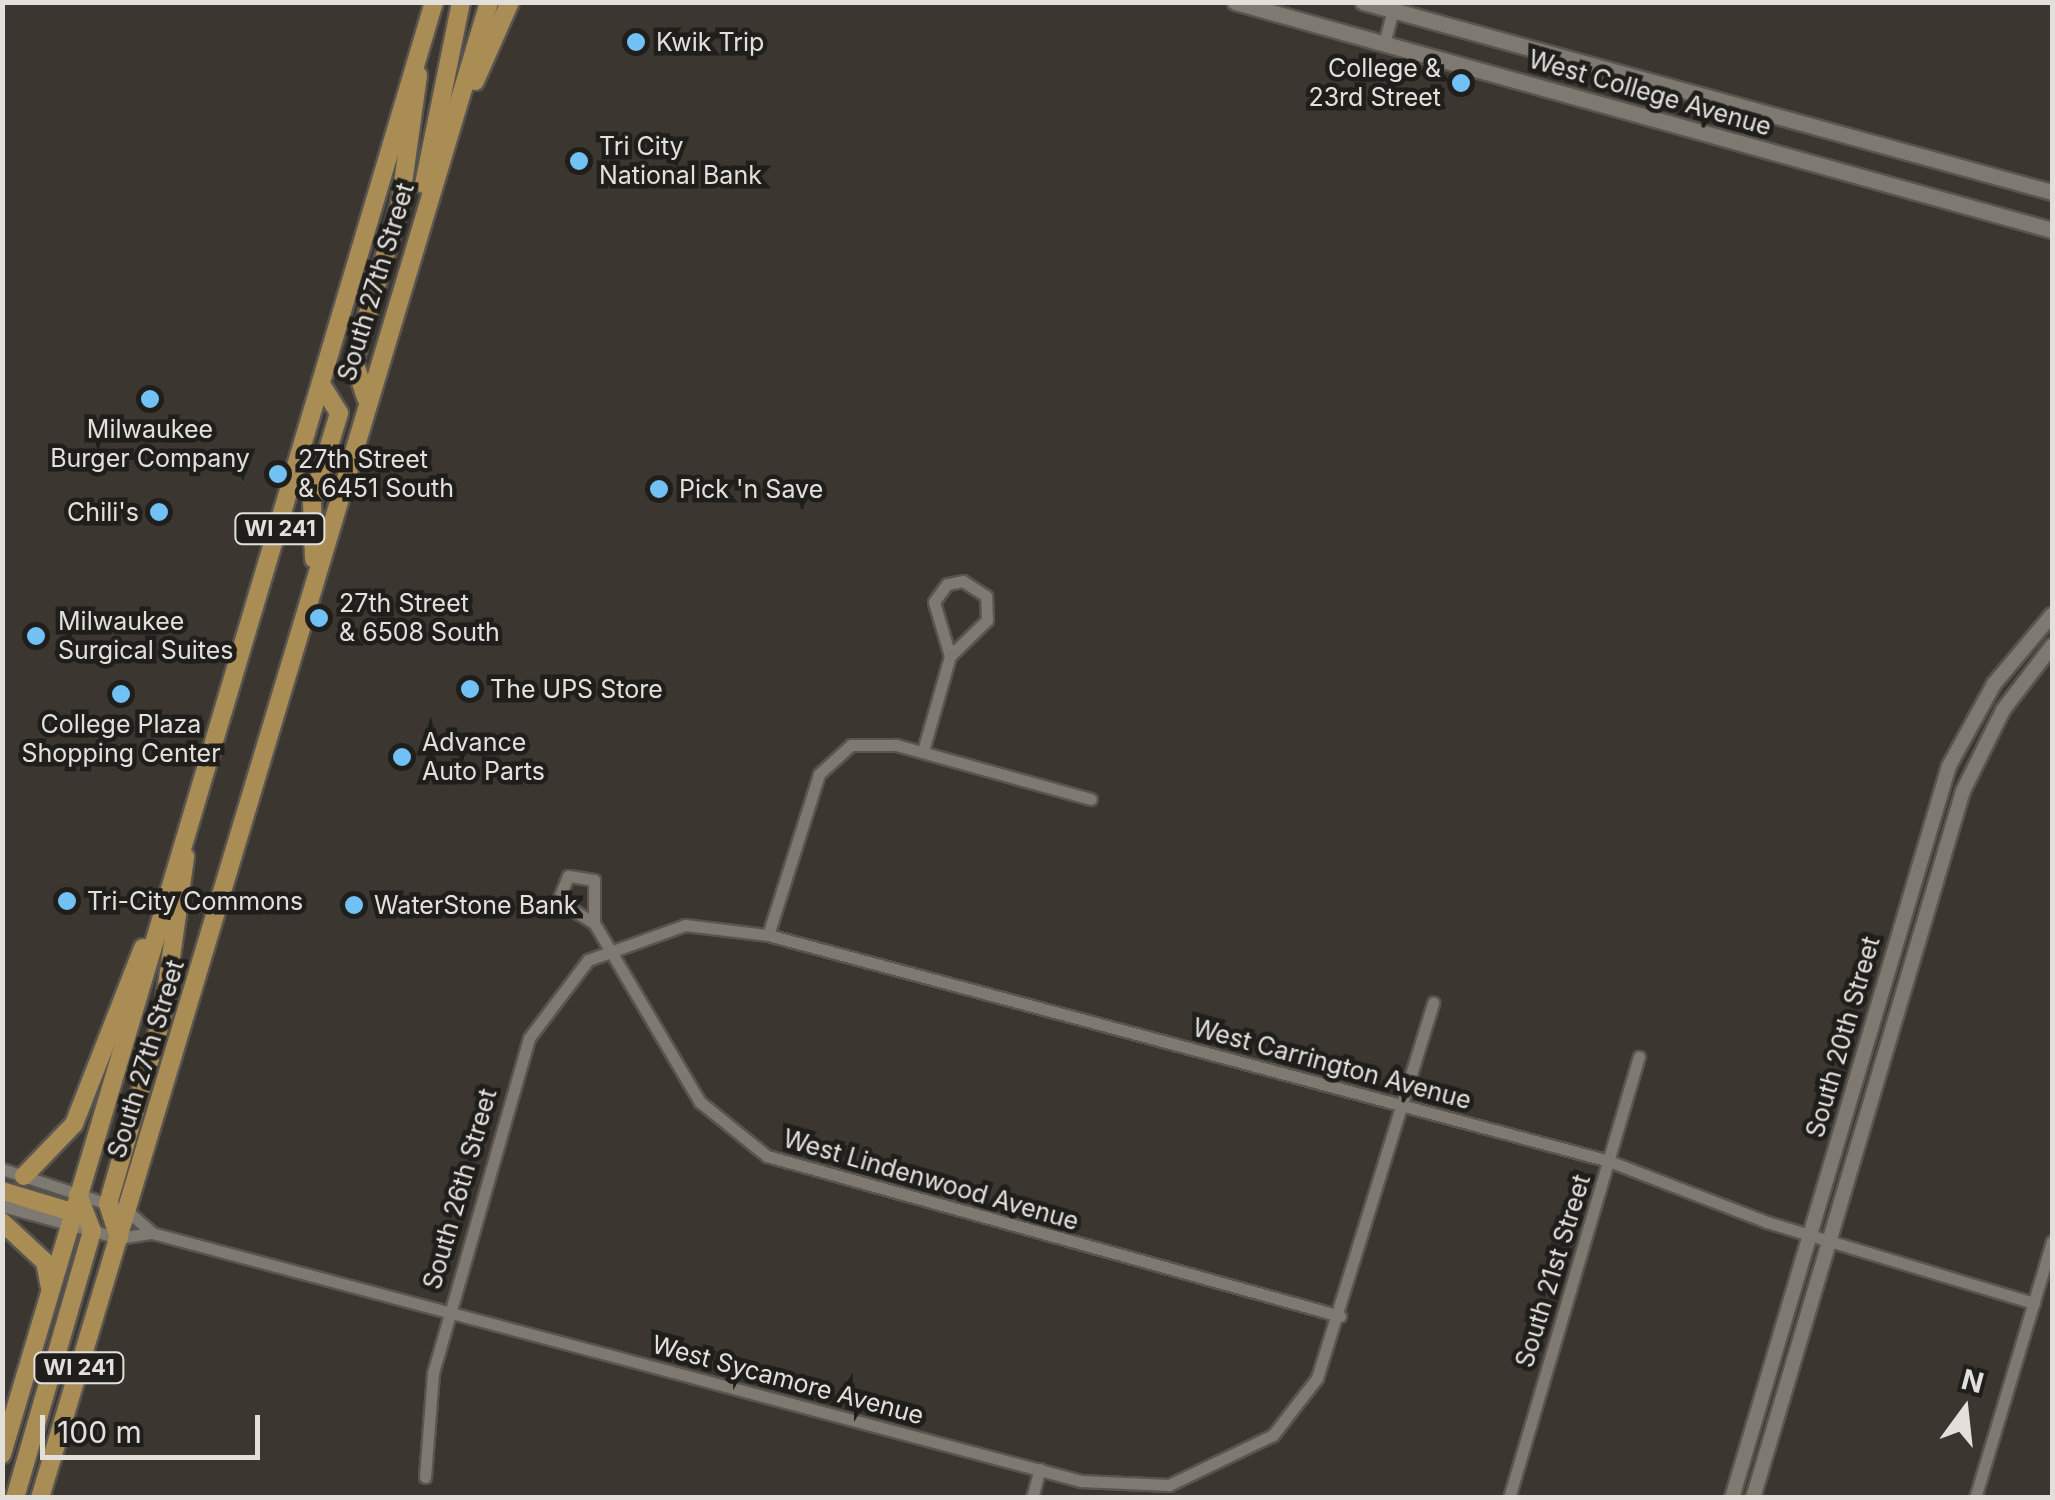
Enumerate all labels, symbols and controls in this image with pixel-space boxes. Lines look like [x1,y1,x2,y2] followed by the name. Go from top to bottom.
[656,27,764,57] place label: Kwik Trip
[625,31,647,53] marker: Kwik Trip
[1525,44,1775,142] street label: West College Avenue
[1308,54,1441,113] place label: College & 23rd Street
[1450,72,1472,94] marker: College & 23rd Street
[599,132,762,191] place label: Tri City National Bank
[568,150,590,172] marker: Tri City National Bank
[332,179,420,385] street label: South 27th Street
[139,388,161,410] marker: Milwaukee Burger Company
[50,415,250,474] place label: Milwaukee Burger Company
[298,445,454,504] place label: 27th Street & 6451 South
[267,463,289,485] marker: 27th Street & 6451 South
[679,474,823,504] place label: Pick 'n Save
[648,478,670,500] marker: Pick 'n Save
[67,497,139,527] place label: Chili's
[148,501,170,523] marker: Chili's
[232,512,328,546] road number: WI 241
[339,589,500,648] place label: 27th Street & 6508 South
[58,607,233,666] place label: Milwaukee Surgical Suites
[308,607,330,629] marker: 27th Street & 6508 South
[23,623,49,649] marker: Milwaukee Surgical Suites
[490,674,663,704] place label: The UPS Store
[459,678,481,700] marker: The UPS Store
[110,683,132,705] marker: College Plaza Shopping Center
[21,710,221,769] place label: College Plaza Shopping Center
[422,728,545,787] place label: Advance Auto Parts
[391,746,413,768] marker: Advance Auto Parts
[87,886,303,916] place label: Tri-City Commons
[56,890,78,912] marker: Tri-City Commons
[374,890,578,920] place label: WaterStone Bank
[343,894,365,916] marker: WaterStone Bank
[1800,933,1886,1141] street label: South 20th Street
[102,956,190,1162] street label: South 27th Street
[1190,1012,1474,1116] street label: West Carrington Avenue
[417,1085,503,1293] street label: South 26th Street
[780,1123,1082,1237] street label: West Lindenwood Avenue
[1509,1171,1597,1371] street label: South 21st Street
[649,1329,927,1431] street label: West Sycamore Avenue
[32,1351,126,1385] road number: WI 241
[1915,1360,2015,1460] north arrow
[1958,1362,1987,1400] text: N
[45,1395,265,1457] scale bar
[57,1414,142,1450] text: 100 m

